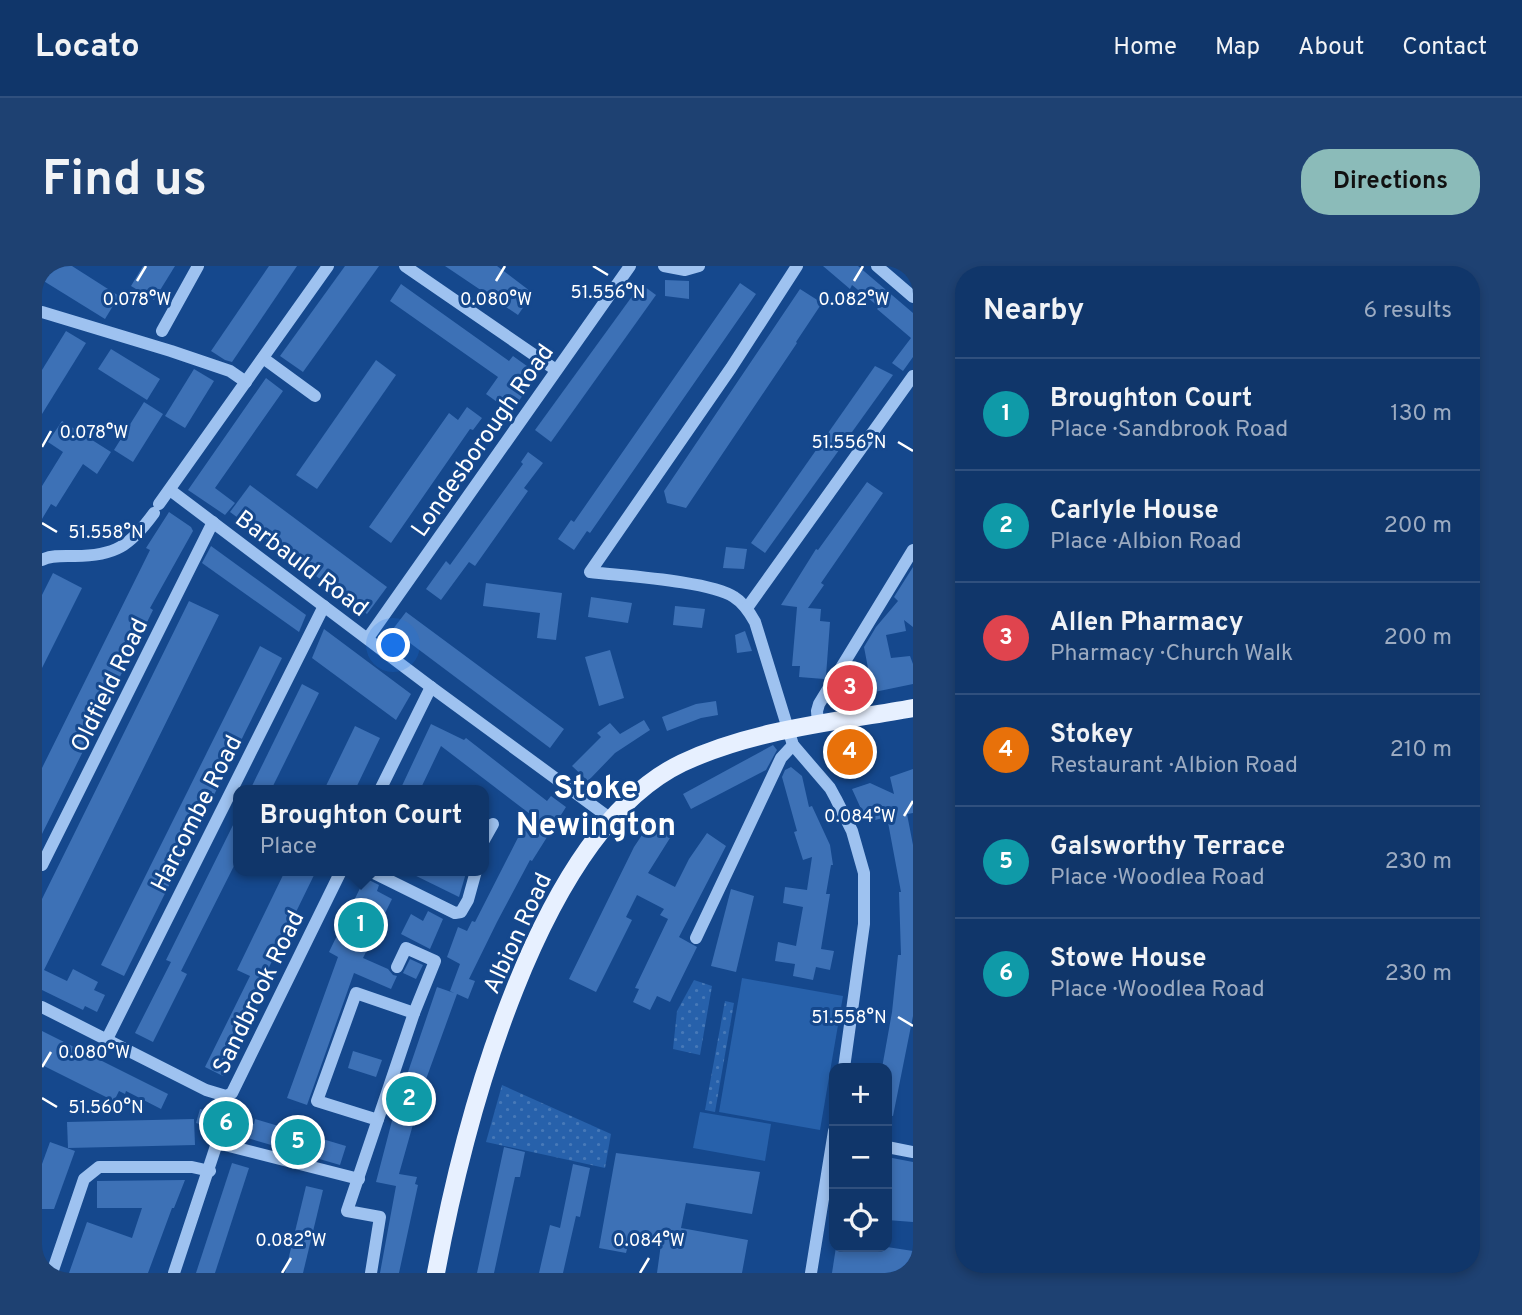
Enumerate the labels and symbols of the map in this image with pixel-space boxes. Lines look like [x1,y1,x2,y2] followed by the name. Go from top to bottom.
[570,282,646,305] text: 51.556°N
[103,289,171,312] text: 0.078°W
[460,289,532,312] text: 0.080°W
[818,289,890,312] text: 0.082°W
[406,339,562,543] street label: Londesborough Road
[60,422,128,445] text: 0.078°W
[811,432,887,455] text: 51.556°N
[228,505,373,624] street label: Barbauld Road
[68,522,144,545] text: 51.558°N
[65,614,156,758] street label: Oldfield Road
[376,628,410,662] your location
[827,662,873,714] pin: 3
[827,726,873,778] pin: 4
[145,731,250,897] street label: Harcombe Road
[516,770,676,847] district label: Stoke Newington
[824,806,896,829] text: 0.084°W
[478,869,560,999] street label: Albion Road
[338,899,384,951] pin: 1
[207,906,312,1079] street label: Sandbrook Road
[811,1007,887,1030] text: 51.558°N
[58,1042,130,1065] text: 0.080°W
[386,1073,432,1125] pin: 2
[68,1097,144,1120] text: 51.560°N
[203,1098,249,1150] pin: 6
[275,1116,321,1168] pin: 5
[255,1230,327,1253] text: 0.082°W
[613,1230,685,1253] text: 0.084°W

